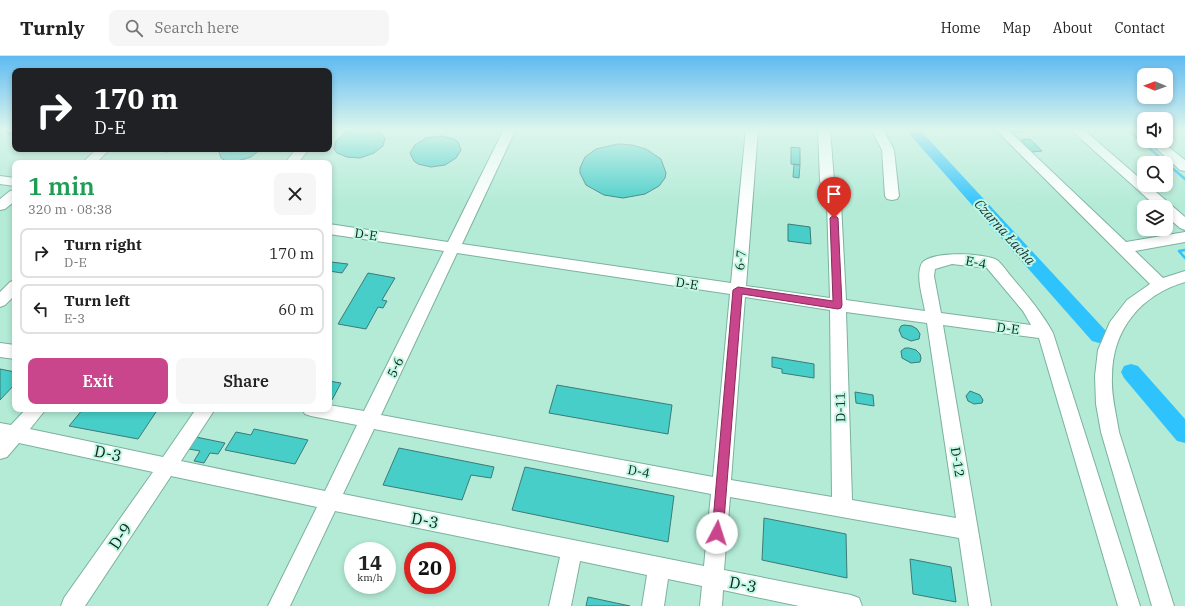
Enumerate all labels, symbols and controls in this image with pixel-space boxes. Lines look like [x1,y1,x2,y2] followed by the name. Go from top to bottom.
[109,10,389,46] search box
[20,16,85,40] text: Turnly
[123,17,145,39] icon: search
[155,18,239,37] text: Search here
[941,19,980,37] text: Home
[1002,19,1031,37] text: Map
[1053,19,1092,37] text: About
[1114,19,1165,37] text: Contact
[1137,68,1173,104] north arrow
[1137,68,1173,236] map controls
[94,80,178,117] text: 170 m
[28,84,80,136] icon: right
[1137,112,1173,148] button: sound
[94,116,126,139] text: D-E
[1137,156,1173,192] button: search
[28,170,95,202] text: 1 min
[274,173,316,215] button: close
[817,177,851,218] pin
[823,183,845,205] icon: arrive
[970,195,1040,269] water label: Czarna Łacha
[1137,200,1173,236] button: layers
[28,201,112,218] text: 320 m · 08:38
[353,224,378,245] street label: D-E
[64,235,142,254] text: Turn right
[30,242,52,264] icon: right
[269,244,314,263] text: 170 m
[731,249,750,271] street label: 6-7
[964,252,988,273] street label: E-4
[64,254,87,271] text: D-E
[674,273,700,294] street label: D-E
[64,291,130,310] text: Turn left
[30,298,52,320] icon: left
[278,300,314,319] text: 60 m
[64,310,85,327] text: E-3
[996,319,1020,338] street label: D-E
[383,354,408,380] street label: 5-6
[28,358,168,404] button: Exit
[176,358,316,404] button: Share
[832,392,849,422] street label: D-11
[92,440,124,466] street label: D-3
[947,446,968,478] street label: D-12
[626,461,652,482] street label: D-4
[410,508,440,532] street label: D-3
[696,512,738,554] position arrow
[104,519,136,553] street label: D-9
[404,542,456,594] speed limit sign: 20
[358,549,382,576] text: 14
[357,571,383,584] text: km/h
[728,572,758,596] street label: D-3

